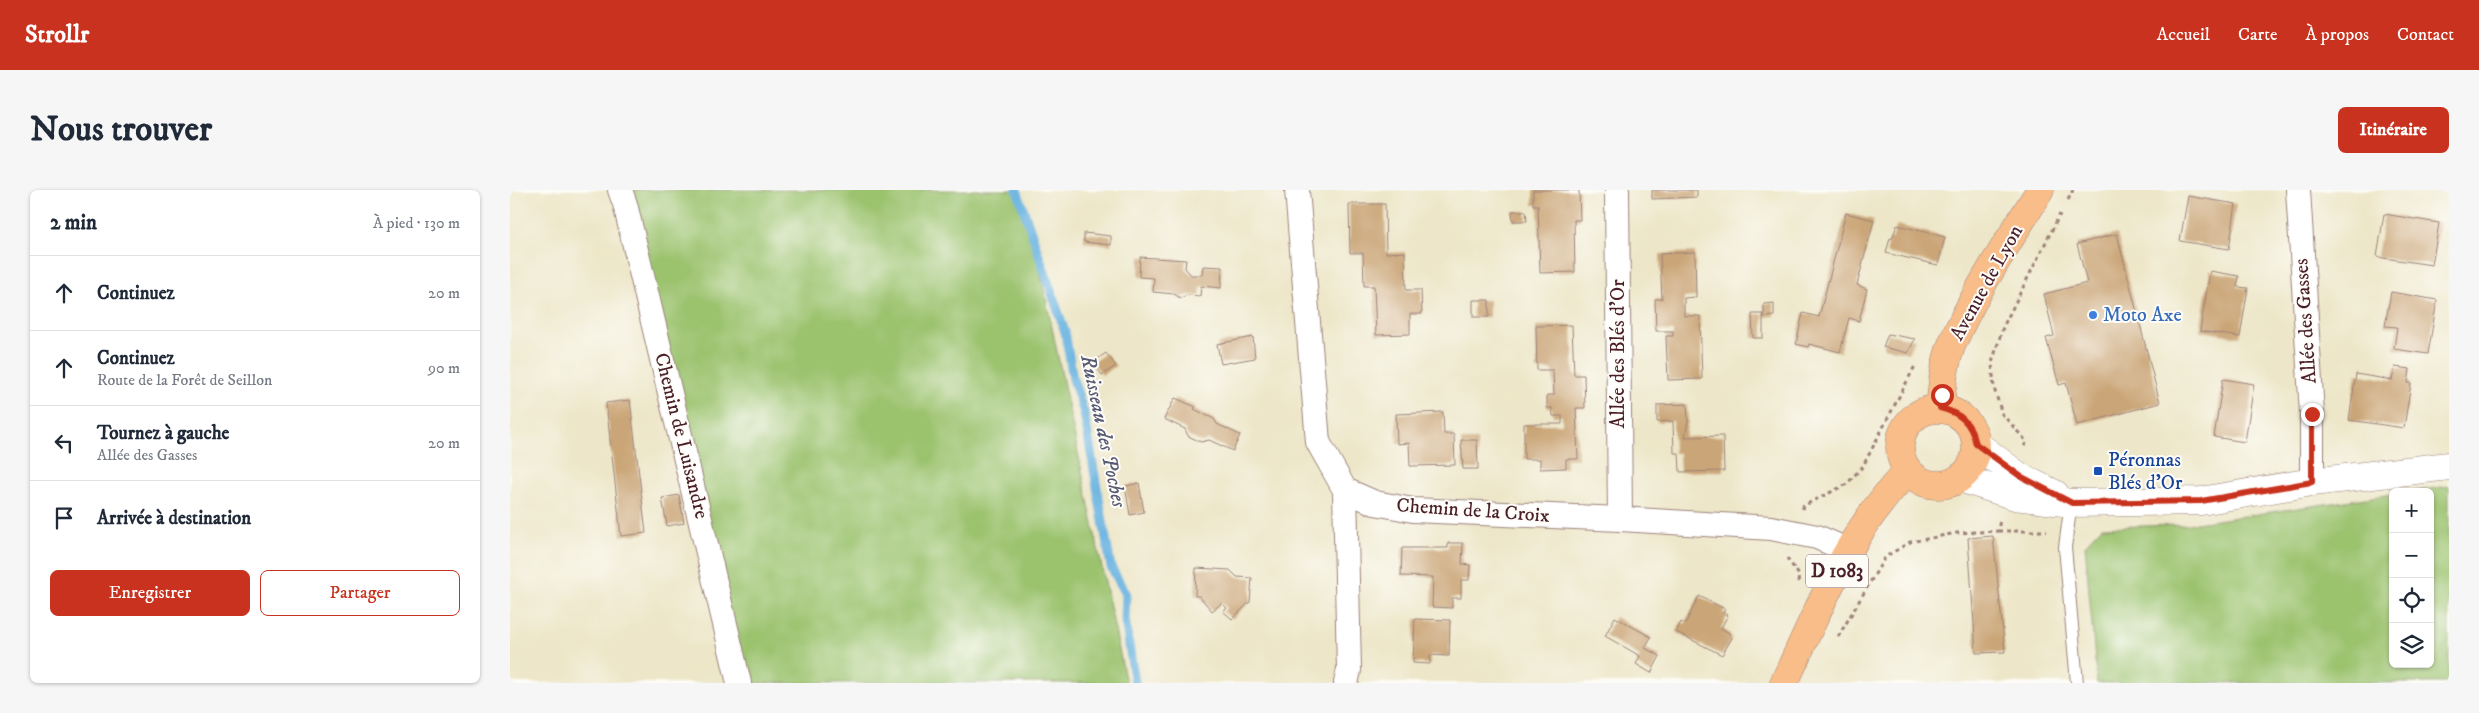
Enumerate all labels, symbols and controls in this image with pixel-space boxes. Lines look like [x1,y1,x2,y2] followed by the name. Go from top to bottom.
[25,20,89,50] text: Strollr
[2157,24,2210,46] text: Accueil
[2238,24,2277,46] text: Carte
[2305,24,2369,46] text: À propos
[2397,24,2454,46] text: Contact
[2338,107,2449,153] button: Itinéraire
[30,108,212,152] text: Nous trouver
[50,210,97,236] text: 2 min
[373,213,460,233] text: À pied · 130 m
[1945,220,2029,345] street label: Avenue de Lyon
[2289,257,2323,385] street label: Allée des Gasses
[50,279,78,307] icon: ahead
[1606,279,1631,429] street label: Allée des Blés d'Or
[97,282,175,305] text: Continuez
[428,283,460,303] text: 20 m
[2103,303,2182,328] place label: Moto Axe
[2087,309,2099,321] marker: Moto Axe
[97,347,175,370] text: Continuez
[648,351,714,521] street label: Chemin de Luisandre
[1074,351,1132,510] water label: Ruisseau des Poches
[50,354,78,382] icon: ahead
[428,358,460,378] text: 90 m
[97,370,272,390] text: Route de la Forêt de Seillon
[1931,384,1954,407] route start
[2301,403,2324,426] route end
[97,422,229,445] text: Tournez à gauche
[50,429,78,457] icon: left
[428,433,460,453] text: 20 m
[97,445,197,465] text: Allée des Gasses
[2108,448,2183,496] place label: Péronnas Blés d'Or
[2092,465,2104,477] marker: Péronnas Blés d'Or
[2389,488,2434,668] map controls
[2389,488,2434,533] button: +
[1396,493,1551,529] street label: Chemin de la Croix
[50,504,78,532] icon: arrive
[97,507,251,530] text: Arrivée à destination
[2389,533,2434,578] button: −
[1806,554,1868,588] road number: D 1083
[50,570,250,616] button: Enregistrer
[260,570,460,616] button: Partager
[2389,578,2434,623] button: locate
[2389,623,2434,668] button: layers

